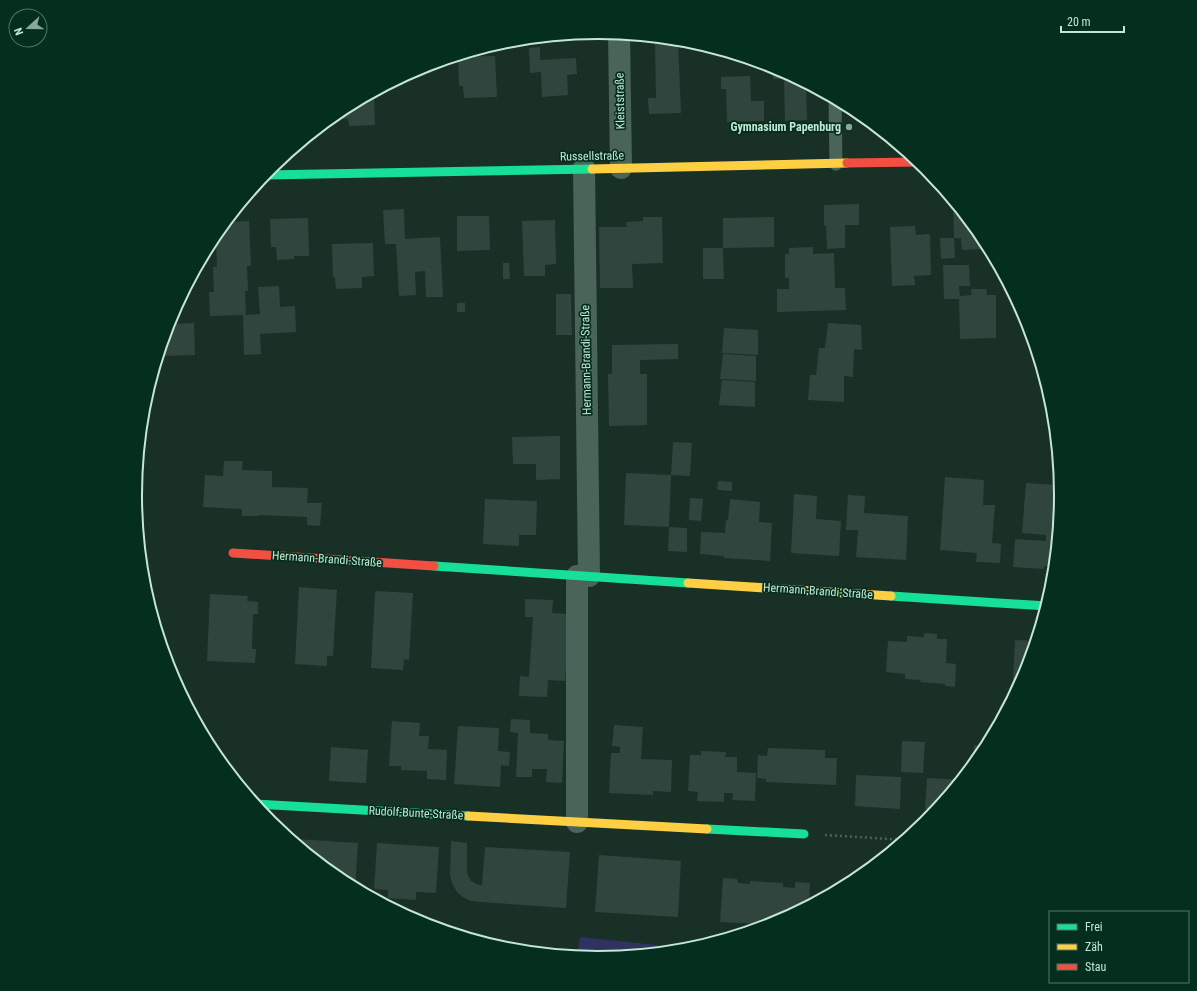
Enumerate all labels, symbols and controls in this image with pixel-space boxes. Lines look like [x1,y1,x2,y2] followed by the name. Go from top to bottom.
[8,8,48,48] north arrow
[1061,8,1124,34] scale bar
[1067,15,1091,29] text: 20 m
[12,26,26,37] text: N
[612,72,627,130] street label: Kleiststraße
[730,120,841,134] place label: Gymnasium Papenburg
[844,122,854,132] marker: Gymnasium Papenburg
[560,148,625,164] street label: Russellstraße
[578,304,594,415] street label: Hermann-Brandi-Straße
[272,548,383,570] street label: Hermann-Brandi-Straße
[763,580,874,602] street label: Hermann-Brandi-Straße
[368,804,464,822] street label: Rudolf-Bunte-Straße
[1049,911,1189,983] legend
[1085,920,1103,934] text: Frei
[1085,940,1103,954] text: Zäh
[1085,960,1107,974] text: Stau

